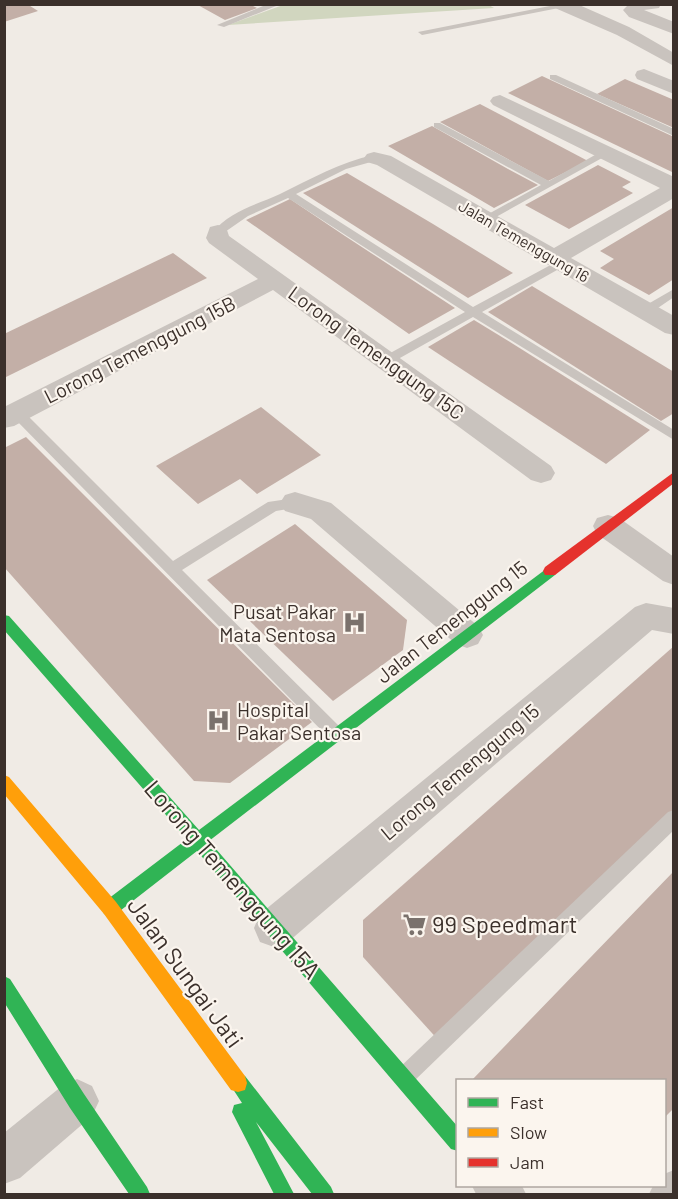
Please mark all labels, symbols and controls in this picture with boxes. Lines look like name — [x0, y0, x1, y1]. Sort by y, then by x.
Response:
street label: Jalan Temenggung 16 — [456, 195, 593, 286]
street label: Lorong Temenggung 15C — [284, 280, 469, 424]
street label: Lorong Temenggung 15B — [40, 290, 239, 408]
street label: Jalan Temenggung 15 — [371, 555, 532, 688]
place label: Pusat Pakar Mata Sentosa — [219, 599, 336, 646]
hospital icon: Pusat Pakar Mata Sentosa — [341, 610, 367, 636]
place label: Hospital Pakar Sentosa — [237, 697, 361, 744]
street label: Lorong Temenggung 15 — [375, 698, 543, 844]
hospital icon: Hospital Pakar Sentosa — [206, 708, 232, 734]
street label: Lorong Temenggung 15A — [139, 774, 327, 984]
street label: Jalan Sungai Jati — [122, 891, 250, 1053]
place label: 99 Speedmart — [432, 909, 578, 938]
supermarket icon: 99 Speedmart — [401, 912, 427, 938]
legend — [456, 1079, 666, 1187]
text: Fast — [510, 1091, 544, 1113]
text: Slow — [510, 1121, 547, 1143]
text: Jam — [510, 1151, 544, 1173]

